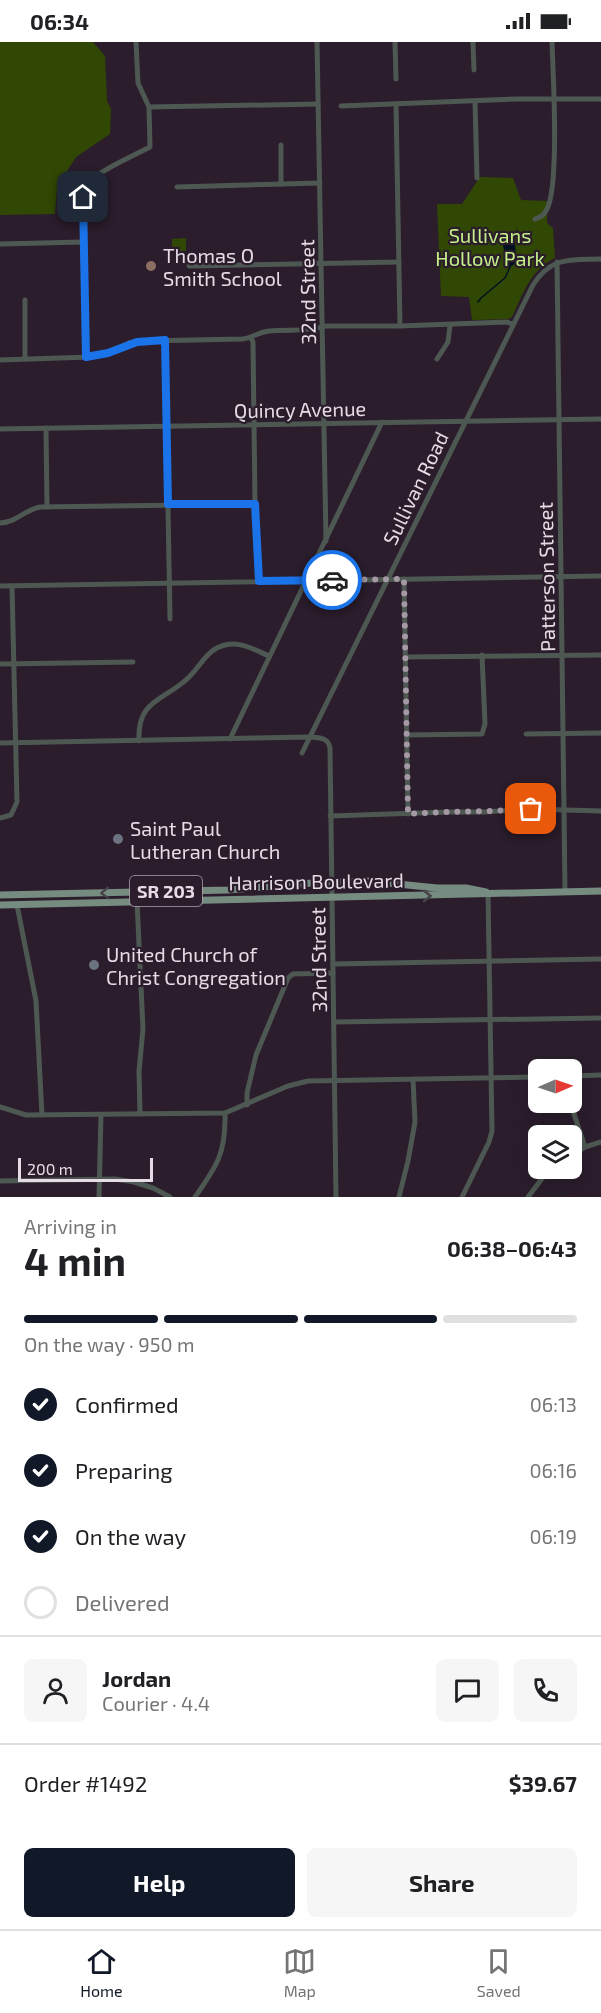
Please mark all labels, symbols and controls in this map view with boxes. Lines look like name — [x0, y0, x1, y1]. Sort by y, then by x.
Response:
text: 06:34 — [30, 8, 89, 34]
pin — [57, 171, 108, 222]
icon: home — [66, 180, 99, 213]
park label: Sullivans Hollow Park — [435, 223, 545, 270]
street label: 32nd Street — [294, 239, 320, 345]
place label: Thomas O Smith School — [163, 243, 282, 290]
marker: Thomas O Smith School — [144, 259, 158, 273]
street label: Quincy Avenue — [234, 396, 366, 422]
street label: Sullivan Road — [377, 427, 453, 549]
street label: Patterson Street — [533, 501, 559, 652]
courier — [302, 550, 362, 610]
icon: car — [316, 564, 349, 597]
pin — [505, 783, 556, 834]
icon: bag — [514, 792, 547, 825]
place label: Saint Paul Lutheran Church — [130, 816, 280, 863]
marker: Saint Paul Lutheran Church — [111, 832, 125, 846]
street label: Harrison Boulevard — [228, 867, 404, 895]
road number: SR 203 — [130, 876, 202, 906]
one-way arrow — [101, 887, 110, 899]
one-way arrow — [422, 890, 431, 902]
street label: 32nd Street — [305, 907, 331, 1013]
place label: United Church of Christ Congregation — [106, 942, 286, 989]
marker: United Church of Christ Congregation — [87, 958, 101, 972]
north arrow — [528, 1059, 582, 1113]
map controls — [528, 1059, 582, 1179]
button: layers — [528, 1125, 582, 1179]
scale bar — [18, 1155, 153, 1182]
text: 200 m — [27, 1159, 73, 1178]
text: Arriving in — [24, 1214, 117, 1238]
text: 06:38–06:43 — [447, 1235, 577, 1261]
text: 4 min — [24, 1237, 126, 1284]
text: On the way · 950 m — [24, 1332, 195, 1356]
icon: check — [24, 1388, 57, 1421]
text: Confirmed — [75, 1391, 179, 1417]
text: 06:13 — [530, 1392, 577, 1416]
icon: check — [24, 1454, 57, 1487]
text: Preparing — [75, 1457, 173, 1483]
text: 06:16 — [529, 1458, 577, 1482]
icon: check — [24, 1520, 57, 1553]
text: On the way — [75, 1523, 186, 1549]
text: 06:19 — [529, 1524, 577, 1548]
text: Delivered — [75, 1589, 170, 1615]
button: person — [24, 1659, 87, 1722]
button: chat — [436, 1659, 499, 1722]
button: phone — [514, 1659, 577, 1722]
text: Jordan — [102, 1665, 171, 1691]
text: Courier · 4.4 — [102, 1691, 210, 1715]
text: Order #1492 — [24, 1770, 147, 1796]
text: $39.67 — [509, 1770, 577, 1796]
button: Help — [24, 1848, 295, 1917]
button: Share — [307, 1848, 577, 1917]
tab: Home — [80, 1945, 123, 2000]
tab: Map — [283, 1945, 316, 2000]
tab: Saved — [477, 1945, 521, 2000]

